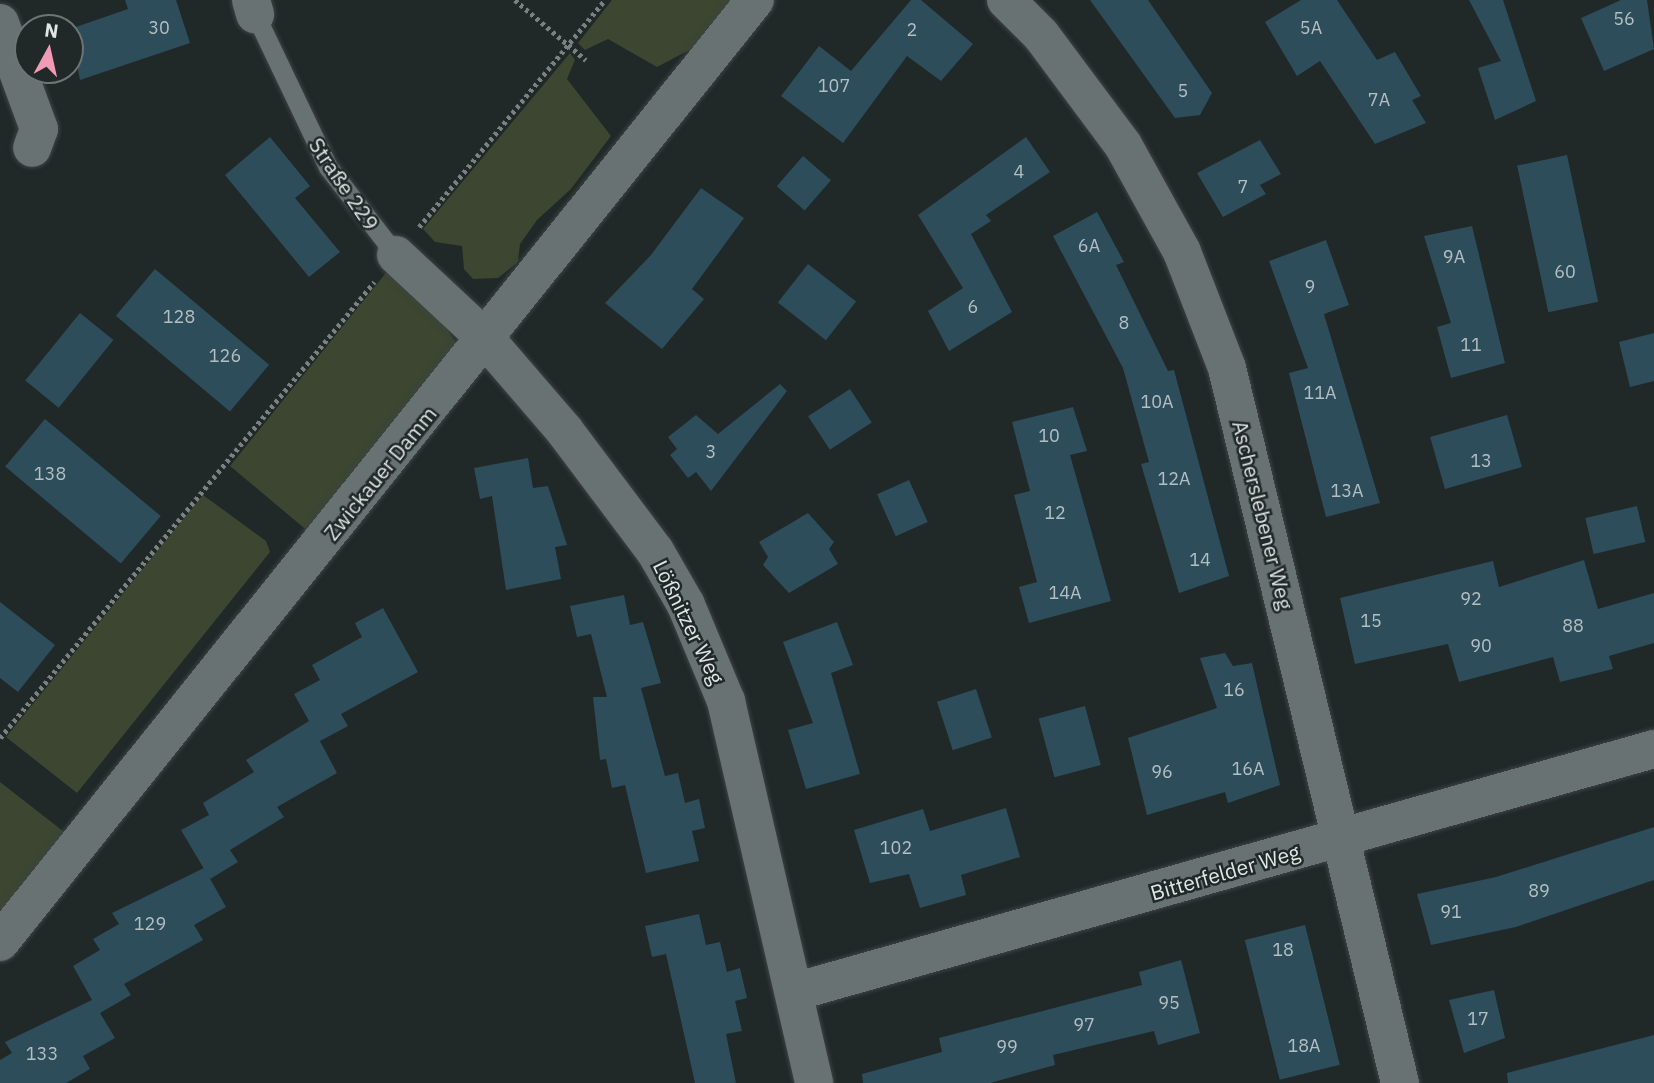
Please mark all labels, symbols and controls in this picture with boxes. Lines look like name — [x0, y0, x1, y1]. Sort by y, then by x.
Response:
house number: 56 — [1613, 8, 1635, 30]
north arrow — [14, 14, 84, 84]
text: N — [43, 17, 60, 43]
house number: 30 — [148, 17, 170, 39]
house number: 5A — [1300, 17, 1322, 39]
house number: 2 — [907, 19, 917, 41]
house number: 107 — [818, 75, 850, 97]
house number: 5 — [1178, 80, 1188, 102]
house number: 7A — [1368, 89, 1390, 111]
street label: Straße 229 — [304, 133, 384, 235]
house number: 4 — [1014, 161, 1024, 183]
house number: 7 — [1238, 176, 1248, 198]
house number: 6A — [1078, 235, 1100, 257]
house number: 9A — [1443, 246, 1465, 268]
house number: 60 — [1554, 261, 1576, 283]
house number: 9 — [1305, 276, 1315, 298]
house number: 6 — [968, 296, 978, 318]
house number: 128 — [163, 306, 195, 328]
house number: 8 — [1119, 312, 1129, 334]
house number: 11 — [1460, 334, 1482, 356]
house number: 126 — [209, 345, 241, 367]
house number: 11A — [1303, 382, 1337, 404]
house number: 10A — [1140, 391, 1174, 413]
street label: Zwickauer Damm — [318, 401, 442, 545]
street label: Ascherslebener Weg — [1227, 418, 1299, 612]
house number: 10 — [1038, 425, 1060, 447]
house number: 3 — [706, 441, 716, 463]
house number: 13 — [1470, 450, 1492, 472]
house number: 138 — [34, 463, 66, 485]
house number: 12A — [1157, 468, 1191, 490]
house number: 13A — [1330, 480, 1364, 502]
house number: 12 — [1044, 502, 1066, 524]
house number: 14 — [1189, 549, 1211, 571]
street label: Lößnitzer Weg — [648, 556, 730, 688]
house number: 14A — [1048, 582, 1082, 604]
house number: 92 — [1460, 588, 1482, 610]
house number: 15 — [1360, 610, 1382, 632]
house number: 88 — [1562, 615, 1584, 637]
house number: 90 — [1470, 635, 1492, 657]
house number: 16 — [1223, 679, 1245, 701]
house number: 16A — [1231, 758, 1265, 780]
house number: 96 — [1151, 761, 1173, 783]
house number: 102 — [880, 837, 912, 859]
street label: Bitterfelder Weg — [1147, 839, 1303, 905]
house number: 89 — [1528, 880, 1550, 902]
house number: 91 — [1440, 901, 1462, 923]
house number: 129 — [134, 913, 166, 935]
house number: 18 — [1272, 939, 1294, 961]
house number: 95 — [1158, 992, 1180, 1014]
house number: 17 — [1467, 1008, 1489, 1030]
house number: 97 — [1073, 1014, 1095, 1036]
house number: 18A — [1287, 1035, 1321, 1057]
house number: 99 — [996, 1036, 1018, 1058]
house number: 133 — [26, 1043, 58, 1065]

